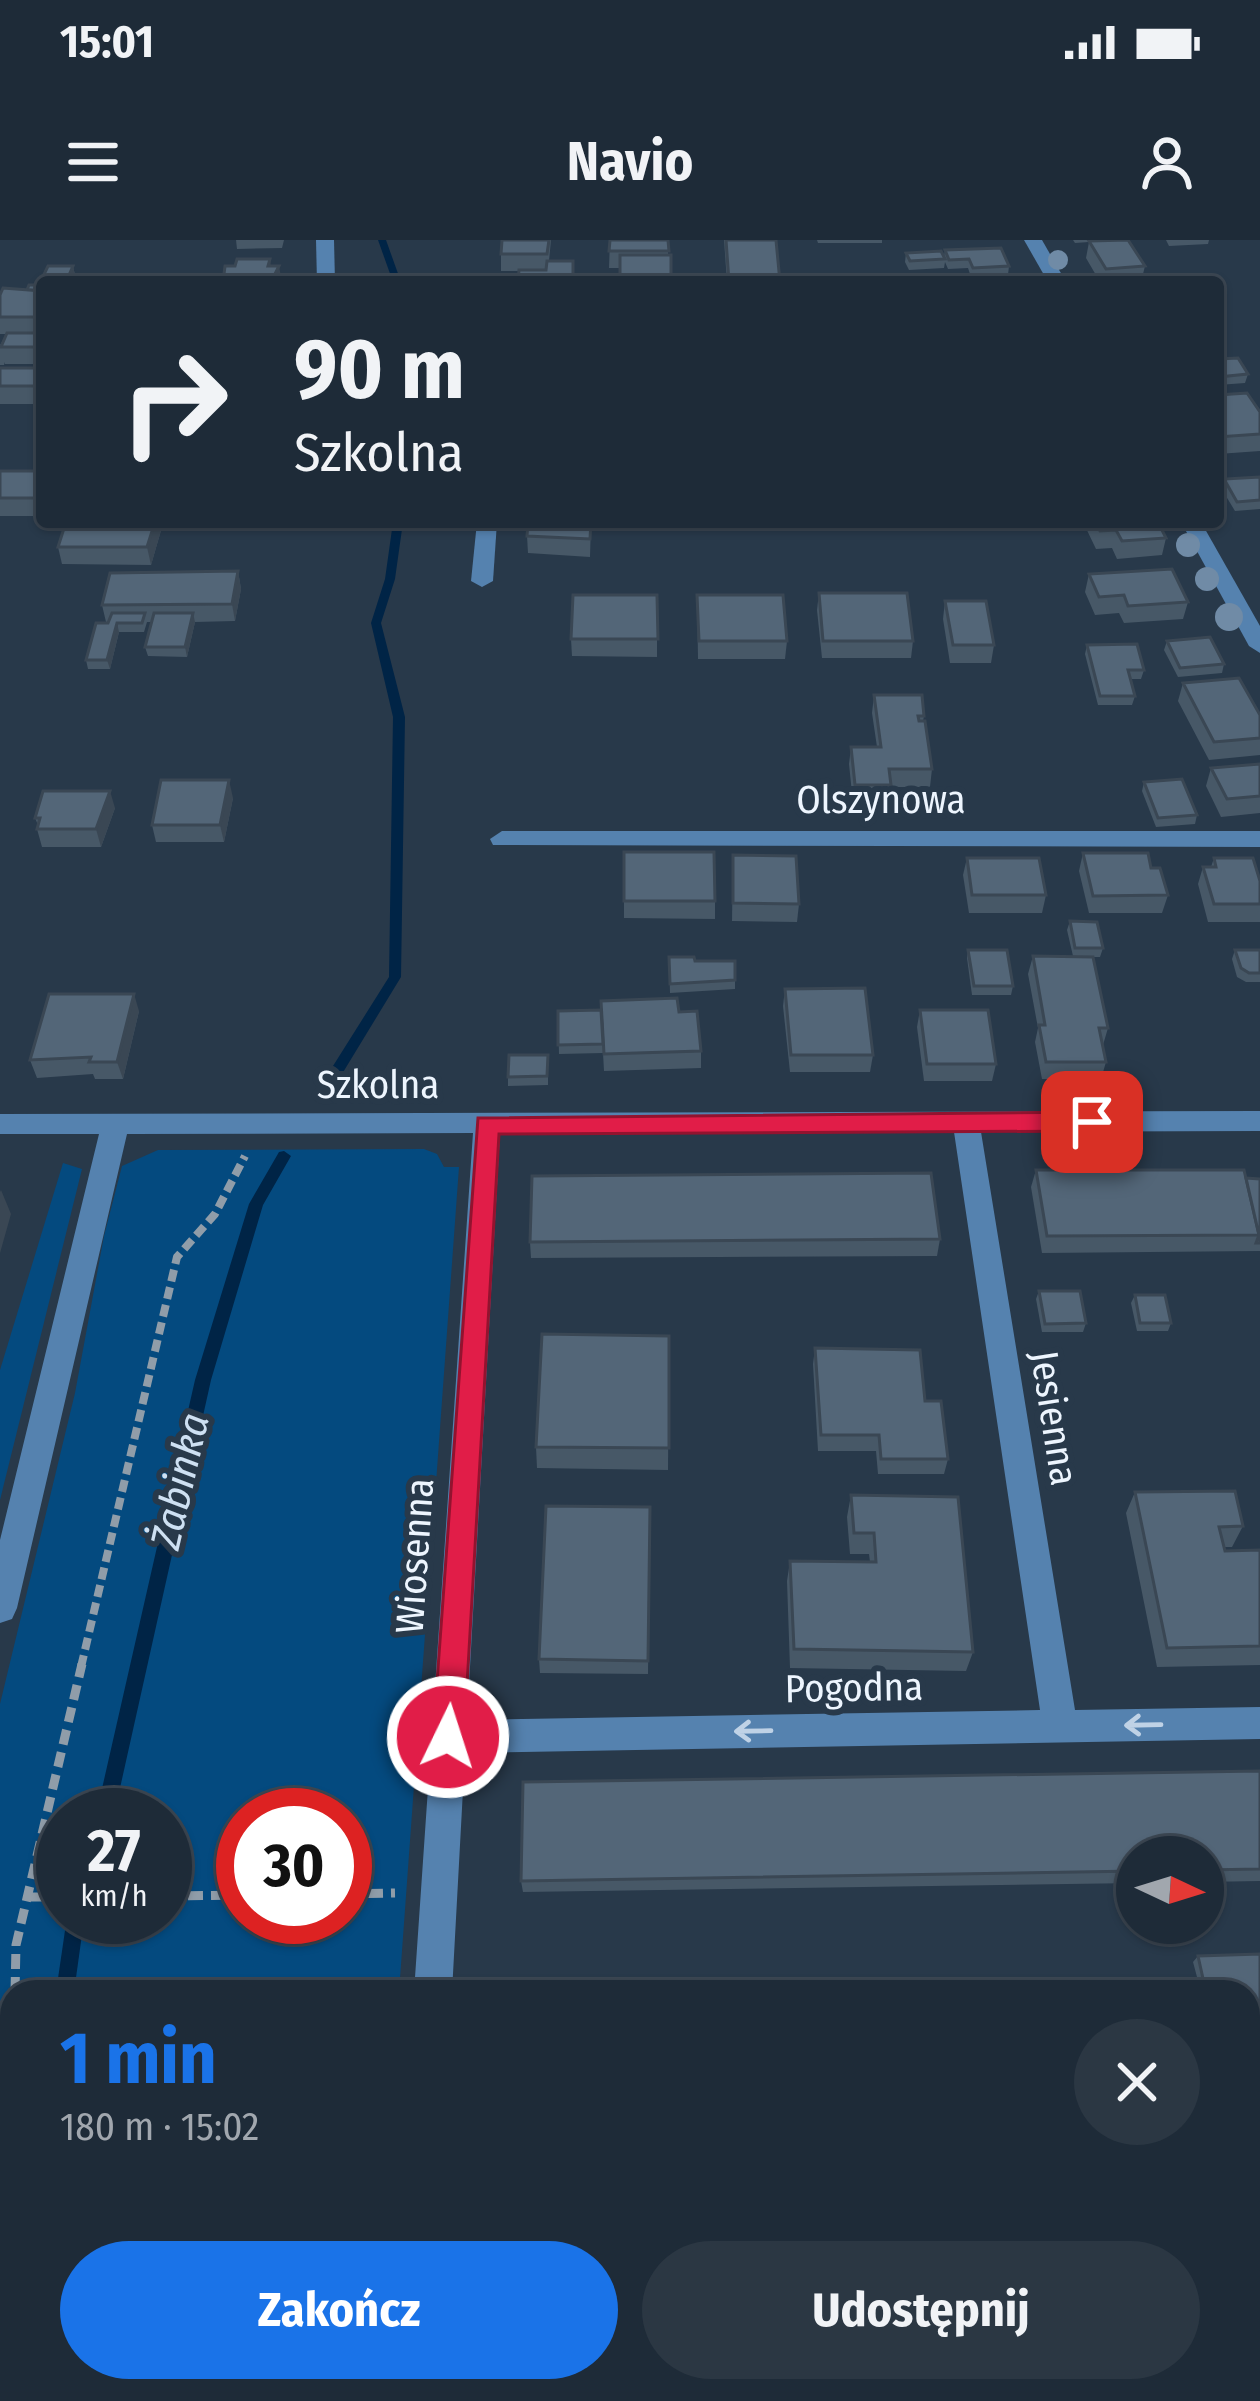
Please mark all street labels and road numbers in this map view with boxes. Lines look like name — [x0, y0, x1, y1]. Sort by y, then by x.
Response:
street label: Olszynowa — [796, 777, 966, 823]
street label: Szkolna — [317, 1062, 439, 1108]
street label: Jesienna — [1021, 1347, 1087, 1489]
street label: Wiosenna — [387, 1477, 443, 1635]
street label: Pogodna — [784, 1664, 924, 1712]

